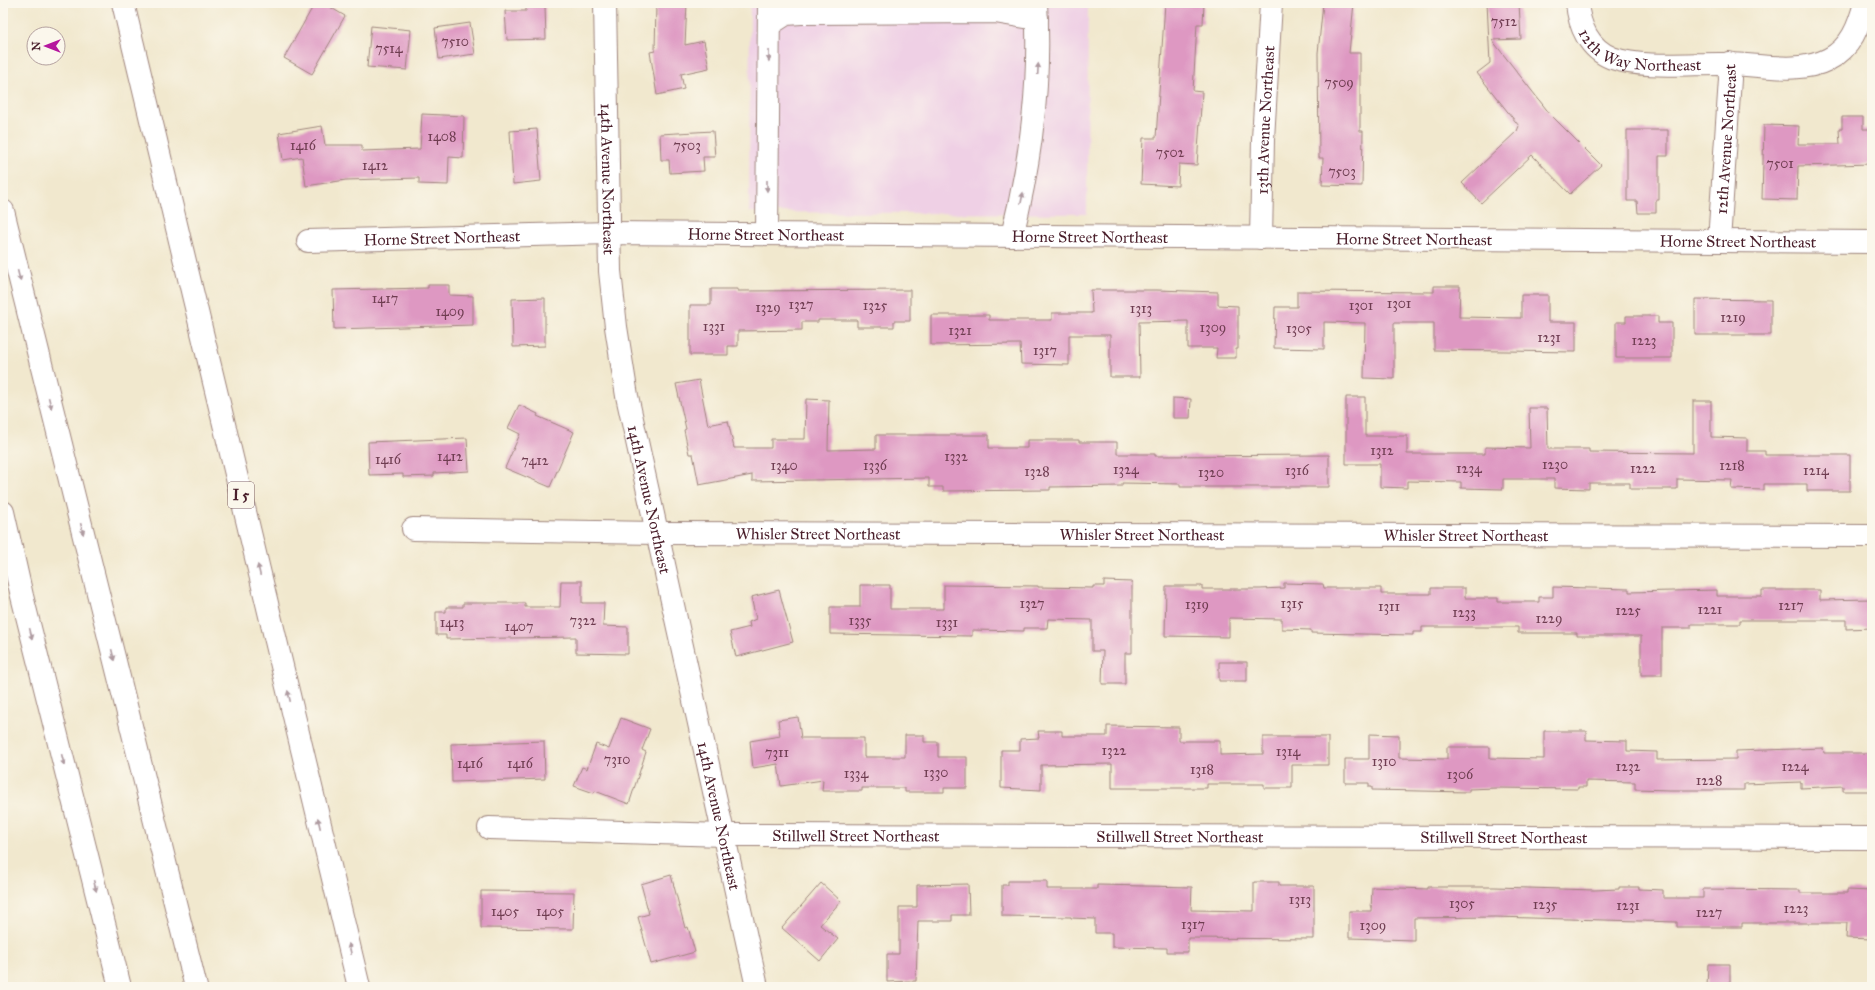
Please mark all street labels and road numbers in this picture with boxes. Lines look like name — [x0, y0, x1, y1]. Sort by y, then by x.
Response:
street label: 12th Way Northeast — [1575, 25, 1702, 74]
street label: 13th Avenue Northeast — [1252, 45, 1278, 195]
street label: 12th Avenue Northeast — [1711, 63, 1740, 215]
street label: 14th Avenue Northeast — [597, 103, 619, 255]
street label: Horne Street Northeast — [687, 224, 845, 244]
street label: Horne Street Northeast — [363, 226, 521, 249]
street label: Horne Street Northeast — [1011, 226, 1169, 246]
street label: Horne Street Northeast — [1335, 229, 1493, 249]
street label: Horne Street Northeast — [1659, 231, 1817, 251]
street label: 14th Avenue Northeast — [624, 423, 675, 576]
road number: I 5 — [228, 482, 254, 508]
street label: Whisler Street Northeast — [735, 524, 901, 543]
street label: Whisler Street Northeast — [1059, 524, 1225, 544]
street label: Whisler Street Northeast — [1383, 525, 1549, 545]
street label: 14th Avenue Northeast — [694, 740, 745, 892]
street label: Stillwell Street Northeast — [772, 826, 940, 845]
street label: Stillwell Street Northeast — [1096, 826, 1264, 846]
street label: Stillwell Street Northeast — [1420, 827, 1588, 847]

